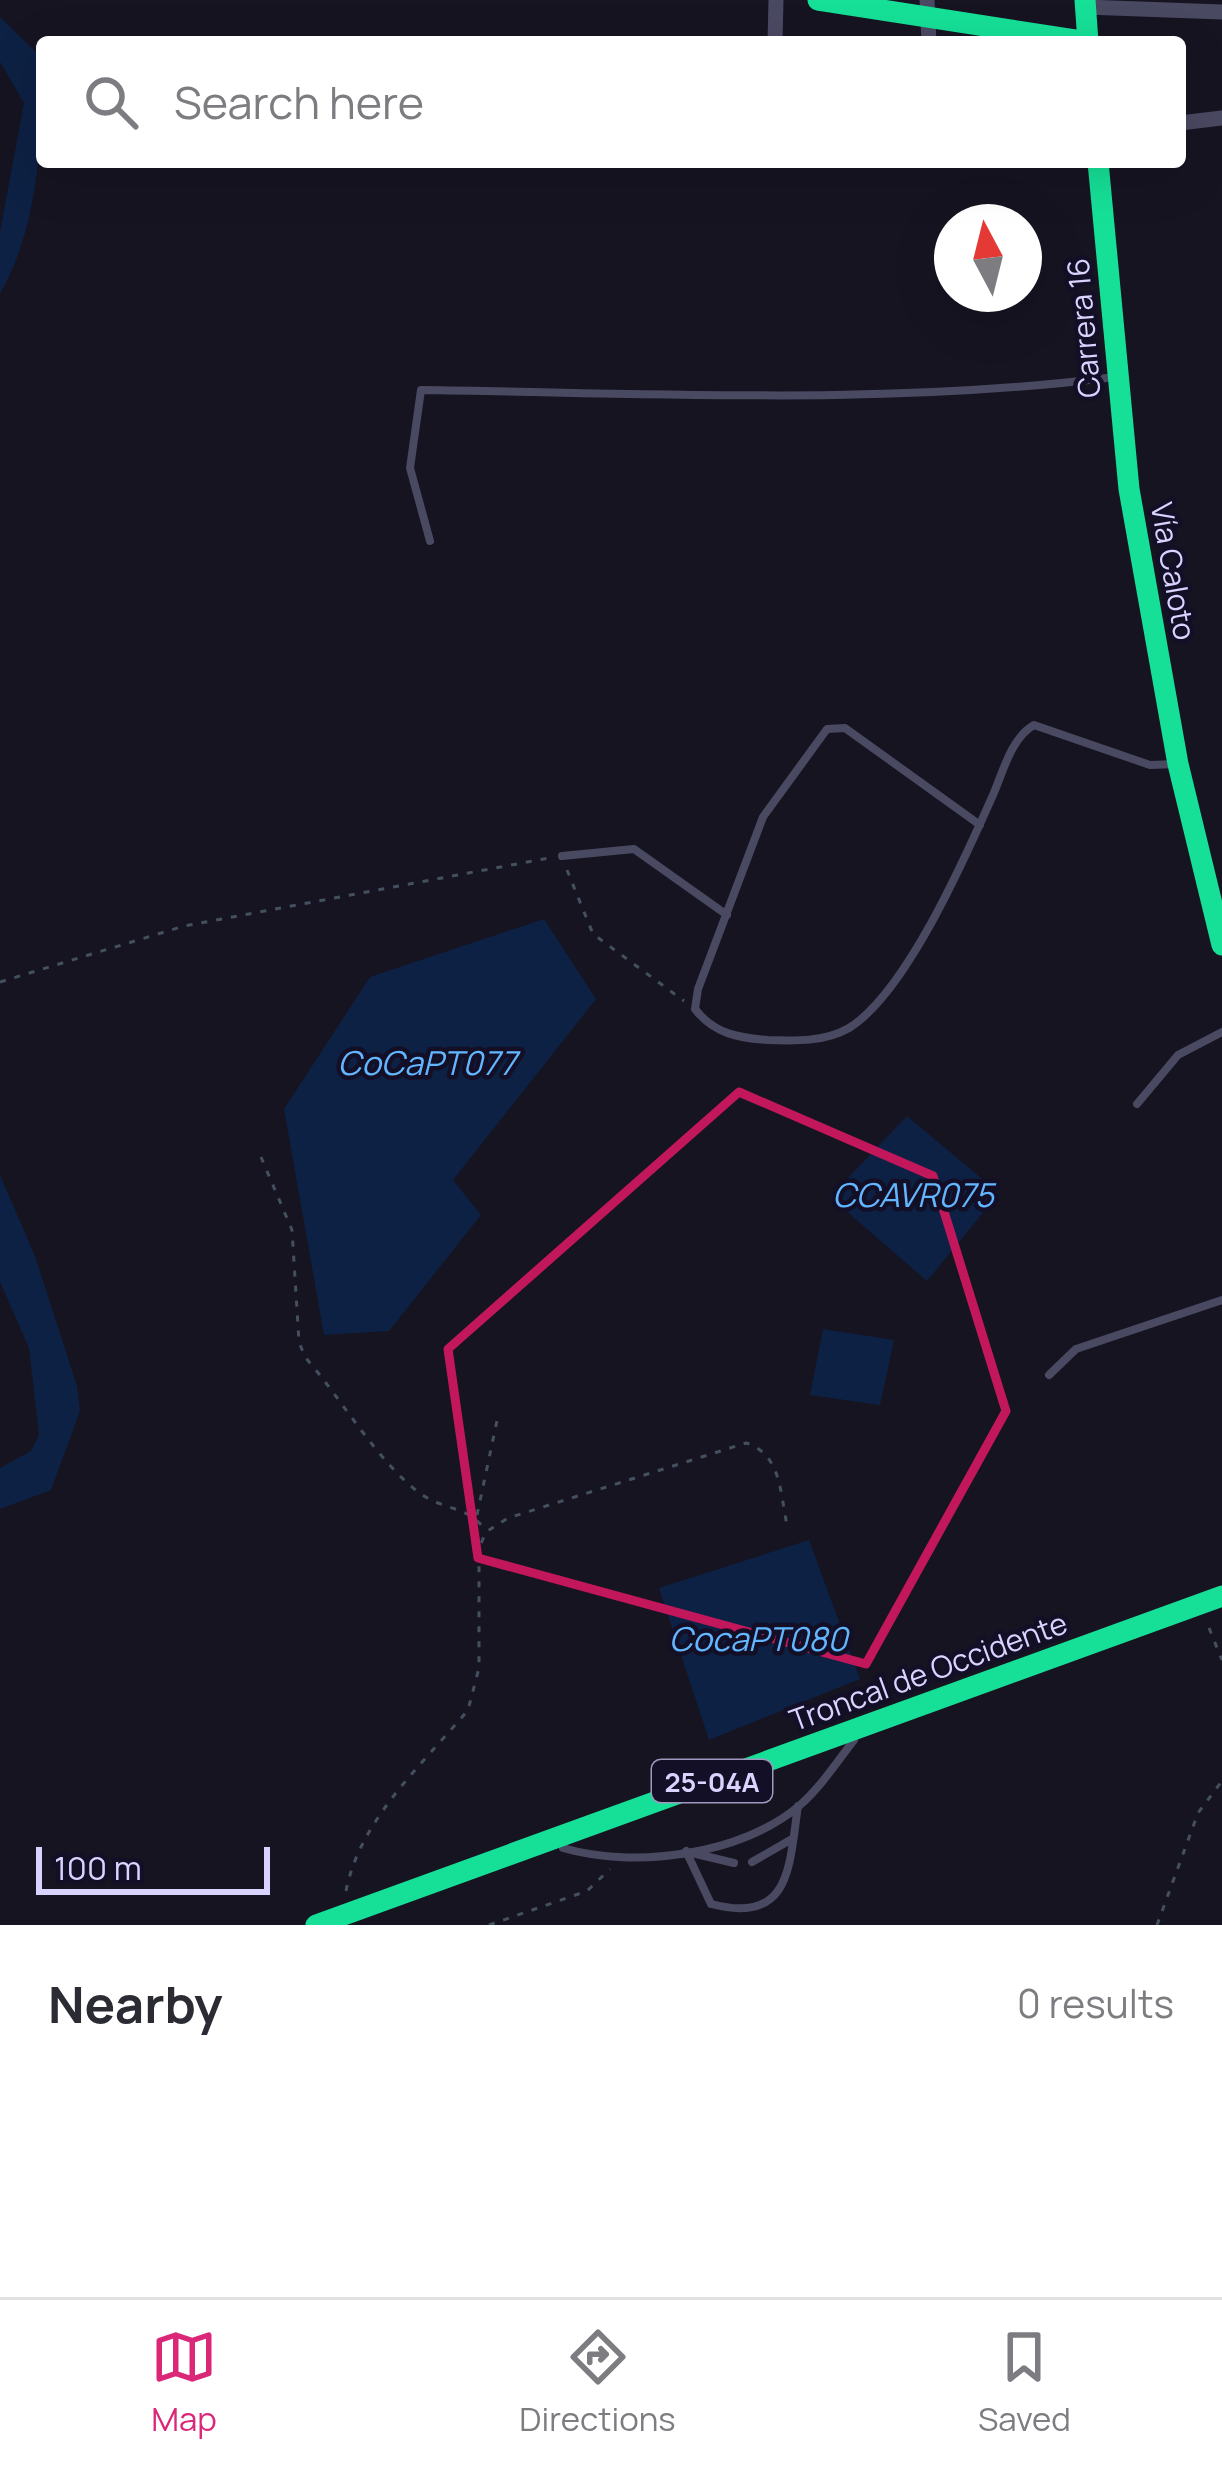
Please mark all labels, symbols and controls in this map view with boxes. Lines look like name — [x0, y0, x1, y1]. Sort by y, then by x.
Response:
search box — [36, 36, 1186, 168]
icon: search — [78, 69, 144, 135]
text: Search here — [174, 71, 424, 133]
north arrow — [934, 204, 1042, 312]
street label: Carrera 16 — [1056, 256, 1110, 400]
street label: Vía Caloto — [1142, 499, 1206, 643]
water label: CoCaPT077 — [338, 1040, 521, 1085]
water label: CCAVR075 — [832, 1172, 997, 1217]
street label: Troncal de Occidente — [784, 1602, 1072, 1740]
water label: CocaPT080 — [669, 1616, 850, 1661]
road number: 25-04A — [652, 1760, 772, 1802]
scale bar — [36, 1841, 270, 1894]
text: 100 m — [54, 1845, 142, 1890]
text: Nearby — [48, 1969, 223, 2038]
text: 0 results — [1017, 1976, 1174, 2030]
tab: Map — [151, 2324, 217, 2441]
tab: Directions — [519, 2324, 676, 2441]
tab: Saved — [978, 2324, 1071, 2441]

